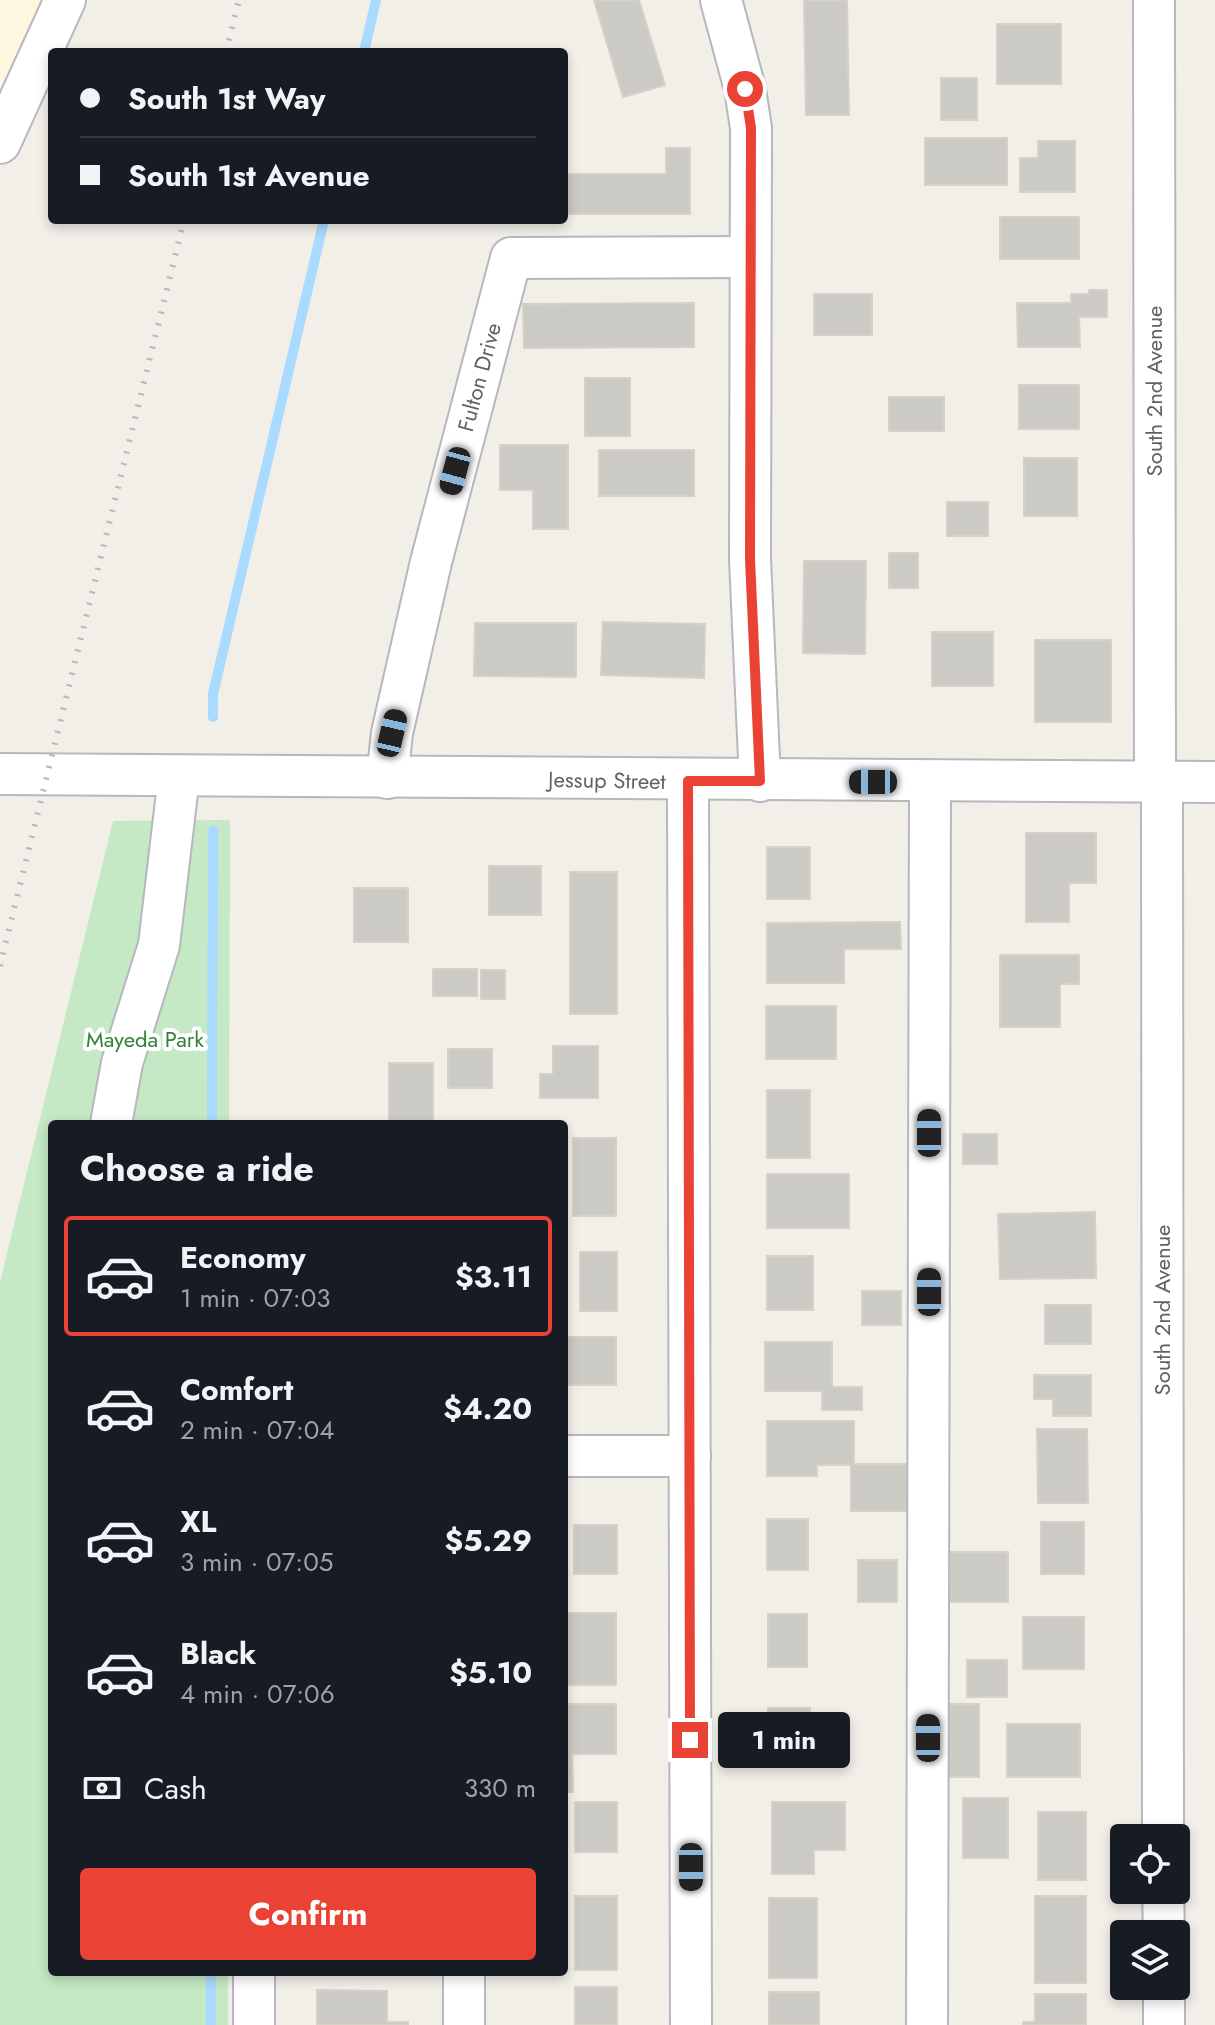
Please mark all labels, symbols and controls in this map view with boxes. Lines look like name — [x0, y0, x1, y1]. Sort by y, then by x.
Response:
route start — [727, 71, 763, 107]
text: South 1st Way — [128, 77, 325, 120]
text: South 1st Avenue — [128, 154, 370, 197]
street label: South 2nd Avenue — [1138, 306, 1170, 476]
street label: Fulton Drive — [449, 319, 509, 435]
car — [437, 445, 473, 497]
car — [375, 707, 409, 759]
street label: Jessup Street — [545, 763, 667, 797]
car — [849, 770, 897, 794]
park label: Mayeda Park — [86, 1023, 204, 1055]
car — [917, 1109, 941, 1157]
text: Choose a ride — [80, 1142, 314, 1194]
street label: South 2nd Avenue — [1146, 1225, 1178, 1395]
text: Economy — [180, 1236, 306, 1279]
icon: car — [84, 1240, 156, 1312]
text: $3.11 — [455, 1255, 532, 1298]
car — [917, 1268, 941, 1316]
text: 1 min · 07:03 — [180, 1279, 330, 1317]
text: Comfort — [180, 1368, 293, 1411]
icon: car — [84, 1372, 156, 1444]
text: $4.20 — [443, 1387, 532, 1430]
text: 2 min · 07:04 — [180, 1411, 335, 1449]
text: XL — [180, 1500, 216, 1543]
icon: car — [84, 1504, 156, 1576]
text: $5.29 — [445, 1519, 532, 1562]
text: 3 min · 07:05 — [180, 1543, 333, 1581]
text: Black — [180, 1632, 256, 1675]
icon: car — [84, 1636, 156, 1708]
text: $5.10 — [449, 1651, 532, 1694]
text: 4 min · 07:06 — [180, 1675, 335, 1713]
callout: 1 min — [718, 1712, 850, 1768]
car — [916, 1714, 940, 1762]
text: 1 min — [752, 1721, 816, 1759]
route end — [672, 1722, 708, 1758]
icon: cash — [80, 1766, 124, 1810]
text: Cash — [144, 1767, 207, 1810]
text: 330 m — [464, 1769, 536, 1807]
map controls — [1110, 1824, 1190, 2000]
button: locate — [1110, 1824, 1190, 1904]
car — [679, 1843, 703, 1891]
button: Confirm — [80, 1868, 536, 1960]
button: layers — [1110, 1920, 1190, 2000]

